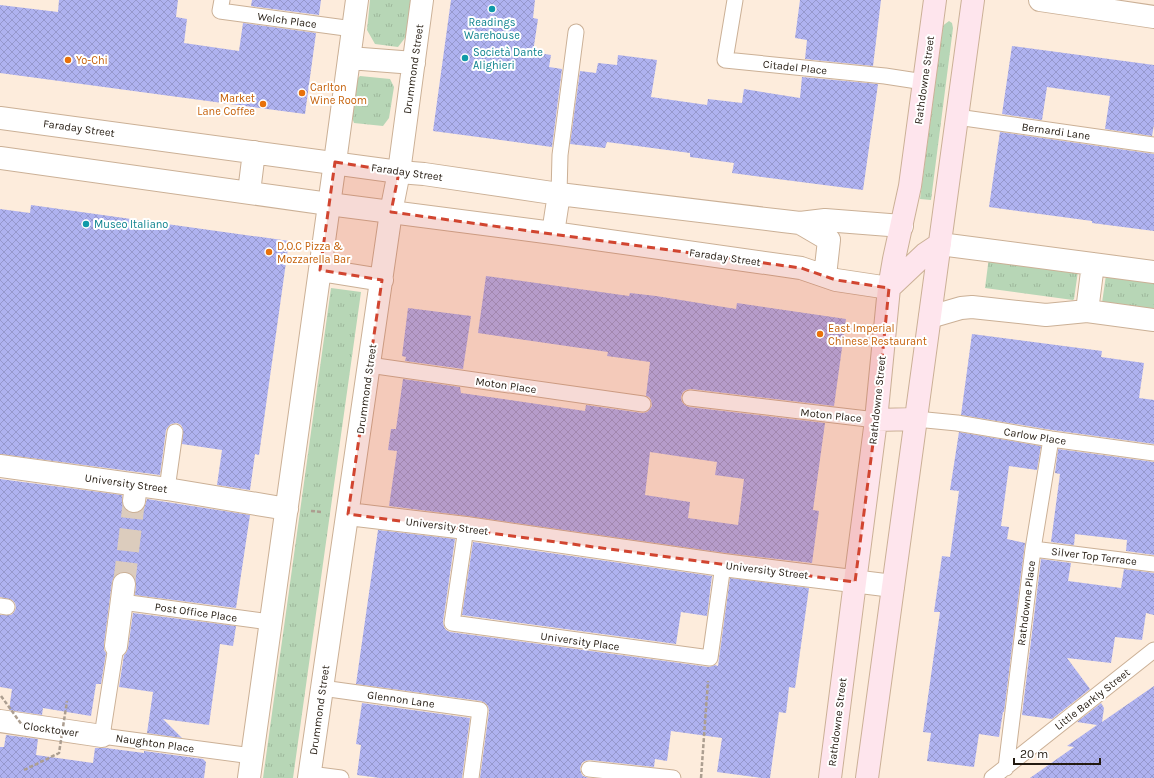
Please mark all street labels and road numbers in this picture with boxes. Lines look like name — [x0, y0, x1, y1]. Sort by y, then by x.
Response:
street label: Welch Place — [256, 10, 318, 31]
street label: Drummond Street — [401, 23, 426, 115]
street label: Rathdowne Street — [912, 35, 937, 125]
street label: Citadel Place — [762, 58, 828, 77]
street label: Faraday Street — [42, 117, 116, 140]
street label: Bernardi Lane — [1021, 120, 1091, 143]
street label: Faraday Street — [370, 161, 444, 184]
street label: Faraday Street — [688, 246, 762, 269]
street label: Drummond Street — [354, 343, 379, 435]
street label: Rathdowne Street — [866, 355, 889, 445]
street label: Moton Place — [475, 375, 538, 396]
street label: Moton Place — [800, 406, 862, 425]
street label: Carlow Place — [1003, 425, 1067, 448]
street label: University Street — [84, 471, 168, 496]
street label: University Street — [405, 515, 489, 538]
street label: Silver Top Terrace — [1050, 545, 1138, 568]
street label: University Street — [725, 559, 809, 582]
street label: Rathdowne Place — [1015, 559, 1038, 646]
street label: Post Office Place — [154, 600, 238, 625]
street label: University Place — [540, 630, 621, 654]
street label: Drummond Street — [307, 664, 332, 756]
street label: Little Barkly Street — [1052, 666, 1133, 733]
street label: Rathdowne Street — [826, 677, 849, 767]
street label: Glennon Lane — [366, 688, 436, 711]
street label: Clocktower — [23, 719, 79, 740]
street label: Naughton Place — [115, 732, 195, 755]

